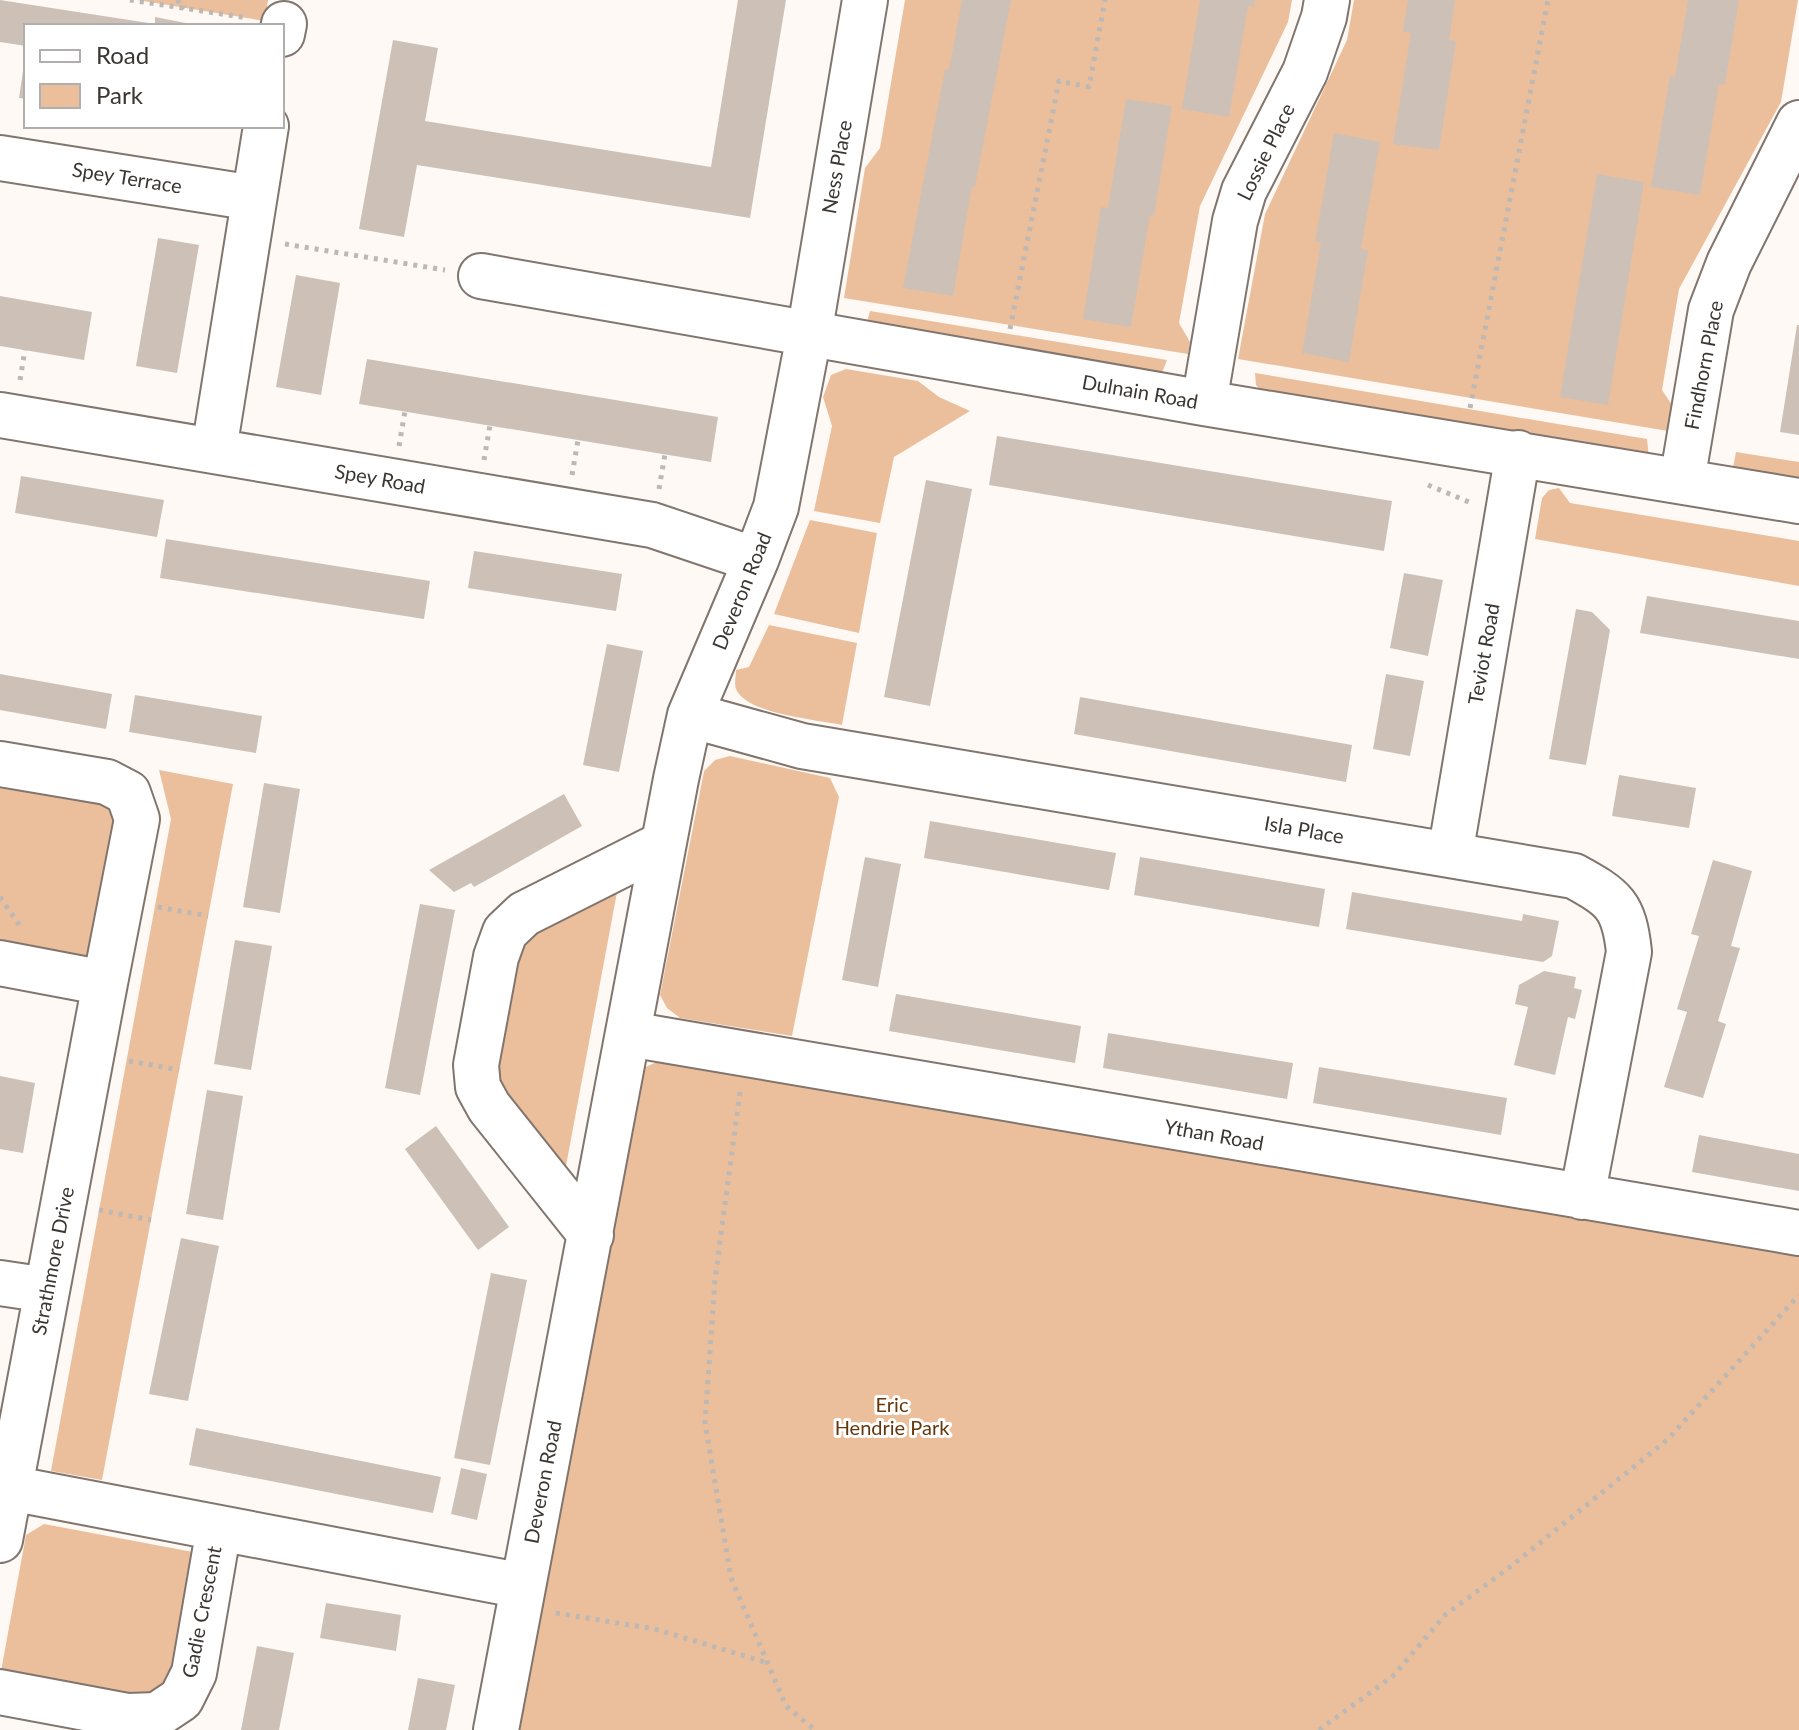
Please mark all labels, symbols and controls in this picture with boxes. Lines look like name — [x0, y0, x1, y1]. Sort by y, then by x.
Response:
legend — [24, 24, 284, 128]
text: Road — [96, 40, 149, 69]
text: Park — [96, 80, 144, 109]
street label: Lossie Place — [1231, 99, 1299, 204]
street label: Ness Place — [816, 118, 856, 215]
street label: Spey Terrace — [71, 157, 184, 198]
street label: Findhorn Place — [1679, 298, 1727, 431]
street label: Dulnain Road — [1080, 369, 1200, 413]
street label: Spey Road — [333, 458, 427, 498]
street label: Deveron Road — [707, 528, 776, 653]
street label: Teviot Road — [1462, 601, 1504, 706]
street label: Isla Place — [1263, 810, 1346, 848]
street label: Ythan Road — [1163, 1113, 1266, 1155]
street label: Strathmore Drive — [26, 1184, 78, 1337]
park label: Eric Hendrie Park — [835, 1392, 950, 1439]
street label: Deveron Road — [518, 1418, 566, 1545]
street label: Gadie Crescent — [176, 1544, 226, 1680]

